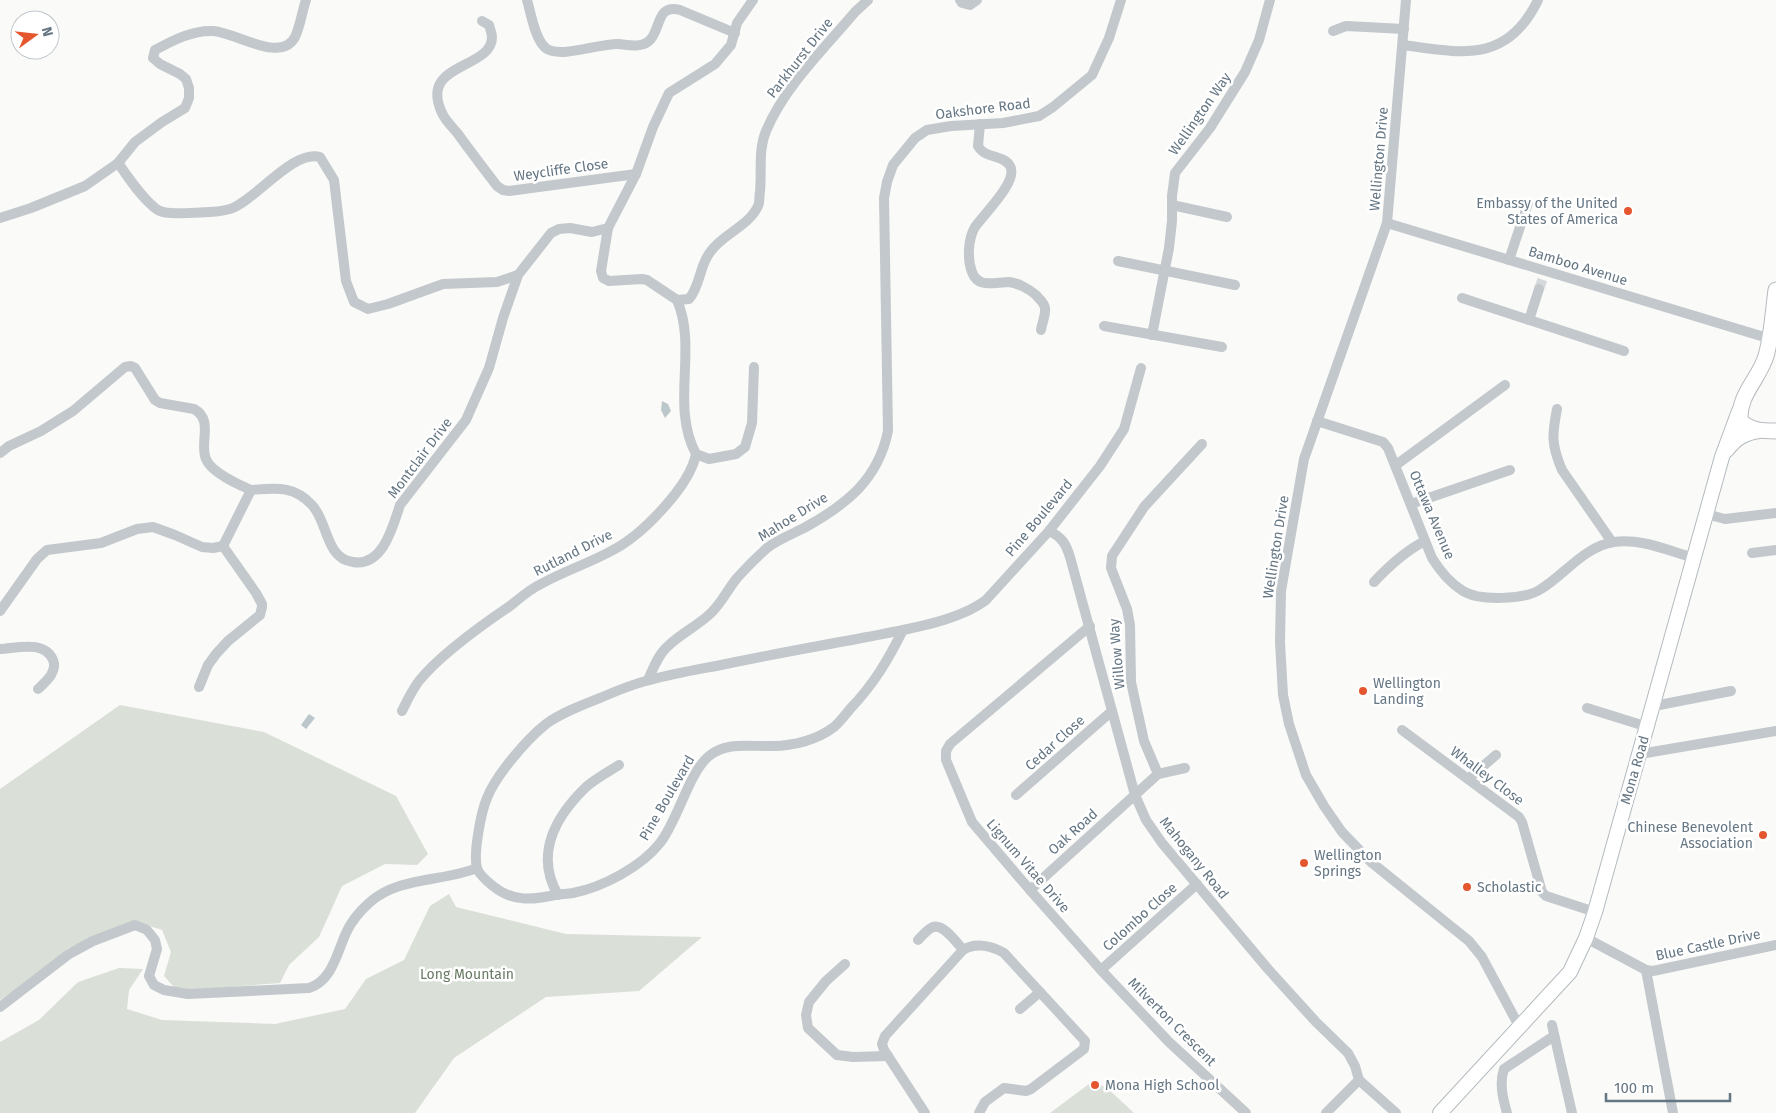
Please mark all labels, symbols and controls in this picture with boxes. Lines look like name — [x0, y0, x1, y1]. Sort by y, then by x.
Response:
north arrow — [10, 10, 60, 60]
street label: Parkhurst Drive — [763, 14, 837, 102]
text: N — [38, 25, 56, 38]
street label: Wellington Way — [1165, 69, 1235, 159]
street label: Oakshore Road — [934, 95, 1032, 123]
street label: Wellington Drive — [1366, 106, 1392, 212]
street label: Weycliffe Close — [513, 155, 609, 185]
place label: Embassy of the United States of America — [1476, 195, 1618, 228]
marker: Embassy of the United States of America — [1622, 205, 1634, 217]
street label: Bamboo Avenue — [1526, 243, 1630, 289]
street label: Montclair Drive — [384, 414, 456, 502]
street label: Ottawa Avenue — [1406, 468, 1458, 562]
street label: Pine Boulevard — [1002, 476, 1076, 560]
street label: Mahoe Drive — [755, 489, 831, 545]
street label: Wellington Drive — [1259, 494, 1293, 600]
street label: Rutland Drive — [531, 526, 615, 580]
street label: Willow Way — [1105, 618, 1129, 690]
place label: Wellington Landing — [1373, 675, 1441, 708]
marker: Wellington Landing — [1357, 685, 1369, 697]
street label: Cedar Close — [1022, 712, 1088, 774]
street label: Mona Road — [1617, 734, 1653, 806]
street label: Whalley Close — [1447, 743, 1527, 809]
street label: Pine Boulevard — [636, 752, 698, 844]
street label: Oak Road — [1045, 805, 1101, 859]
street label: Mahogany Road — [1156, 814, 1232, 902]
street label: Lignum Vitae Drive — [983, 816, 1073, 916]
place label: Chinese Benevolent Association — [1628, 819, 1754, 852]
marker: Chinese Benevolent Association — [1757, 829, 1769, 841]
place label: Wellington Springs — [1314, 847, 1382, 880]
marker: Wellington Springs — [1298, 857, 1310, 869]
street label: Colombo Close — [1099, 879, 1181, 955]
place label: Scholastic — [1477, 879, 1542, 896]
marker: Scholastic — [1461, 881, 1473, 893]
street label: Blue Castle Drive — [1654, 926, 1762, 964]
park label: Long Mountain — [420, 966, 514, 983]
street label: Milverton Crescent — [1124, 974, 1220, 1070]
scale bar — [1606, 1070, 1730, 1102]
place label: Mona High School — [1105, 1077, 1219, 1094]
marker: Mona High School — [1089, 1079, 1101, 1091]
text: 100 m — [1614, 1079, 1654, 1097]

